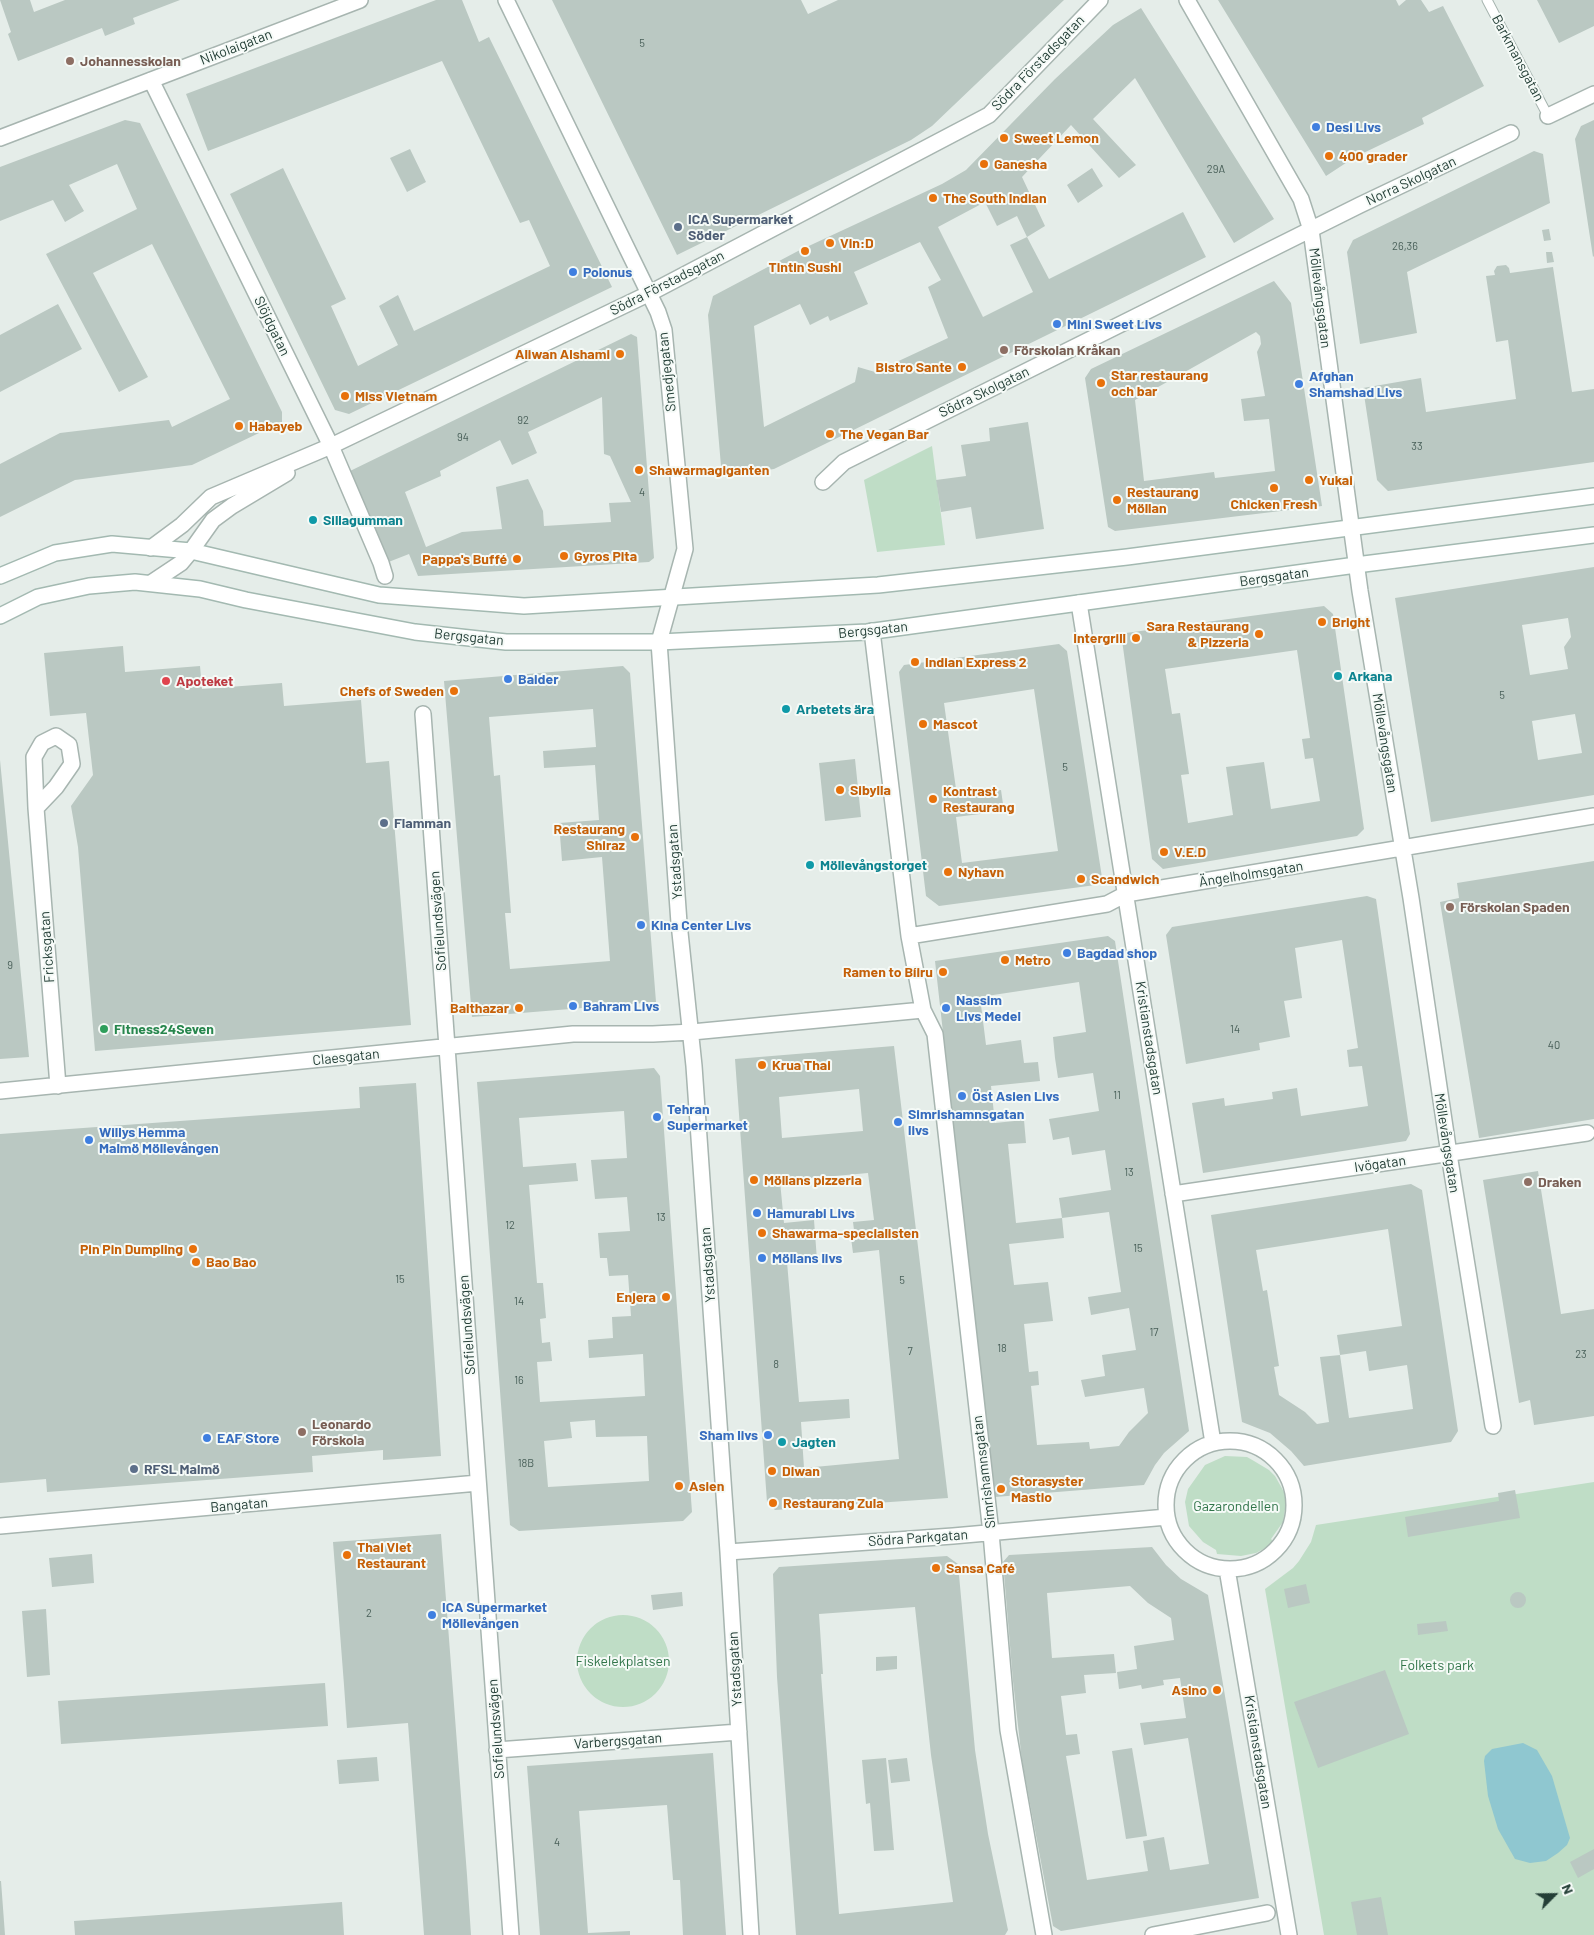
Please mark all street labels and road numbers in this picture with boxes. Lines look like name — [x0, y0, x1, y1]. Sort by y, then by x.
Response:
street label: Södra Förstadsgatan — [988, 12, 1088, 114]
street label: Barkmansgatan — [1488, 12, 1548, 104]
street label: Nikolaigatan — [198, 26, 274, 68]
street label: Norra Skolgatan — [1363, 153, 1459, 209]
street label: Södra Förstadsgatan — [607, 247, 727, 319]
street label: Möllevångsgatan — [1306, 247, 1334, 349]
street label: Slöjdgatan — [250, 293, 294, 359]
street label: Smedjegatan — [654, 331, 680, 413]
street label: Södra Skolgatan — [936, 363, 1032, 421]
street label: Bergsgatan — [1238, 564, 1310, 590]
street label: Bergsgatan — [837, 618, 909, 642]
street label: Bergsgatan — [433, 625, 505, 649]
street label: Möllevångsgatan — [1369, 692, 1401, 794]
street label: Ystadsgatan — [664, 824, 686, 900]
street label: Ängelholmsgatan — [1198, 857, 1304, 891]
street label: Sofielundsvägen — [426, 870, 450, 972]
street label: Fricksgatan — [36, 911, 58, 983]
street label: Kristianstadsgatan — [1132, 980, 1166, 1096]
street label: Claesgatan — [312, 1045, 380, 1069]
street label: Möllevångsgatan — [1431, 1092, 1463, 1194]
street label: Ivögatan — [1353, 1152, 1407, 1176]
street label: Ystadsgatan — [697, 1227, 719, 1303]
street label: Sofielundsvägen — [455, 1274, 479, 1376]
street label: Simrishamnsgatan — [969, 1415, 999, 1529]
street label: Bangatan — [209, 1494, 269, 1516]
street label: Södra Parkgatan — [868, 1526, 968, 1550]
street label: Ystadsgatan — [725, 1631, 745, 1707]
street label: Sofielundsvägen — [484, 1678, 508, 1780]
street label: Kristianstadsgatan — [1241, 1694, 1275, 1810]
street label: Varbergsgatan — [573, 1730, 663, 1752]

